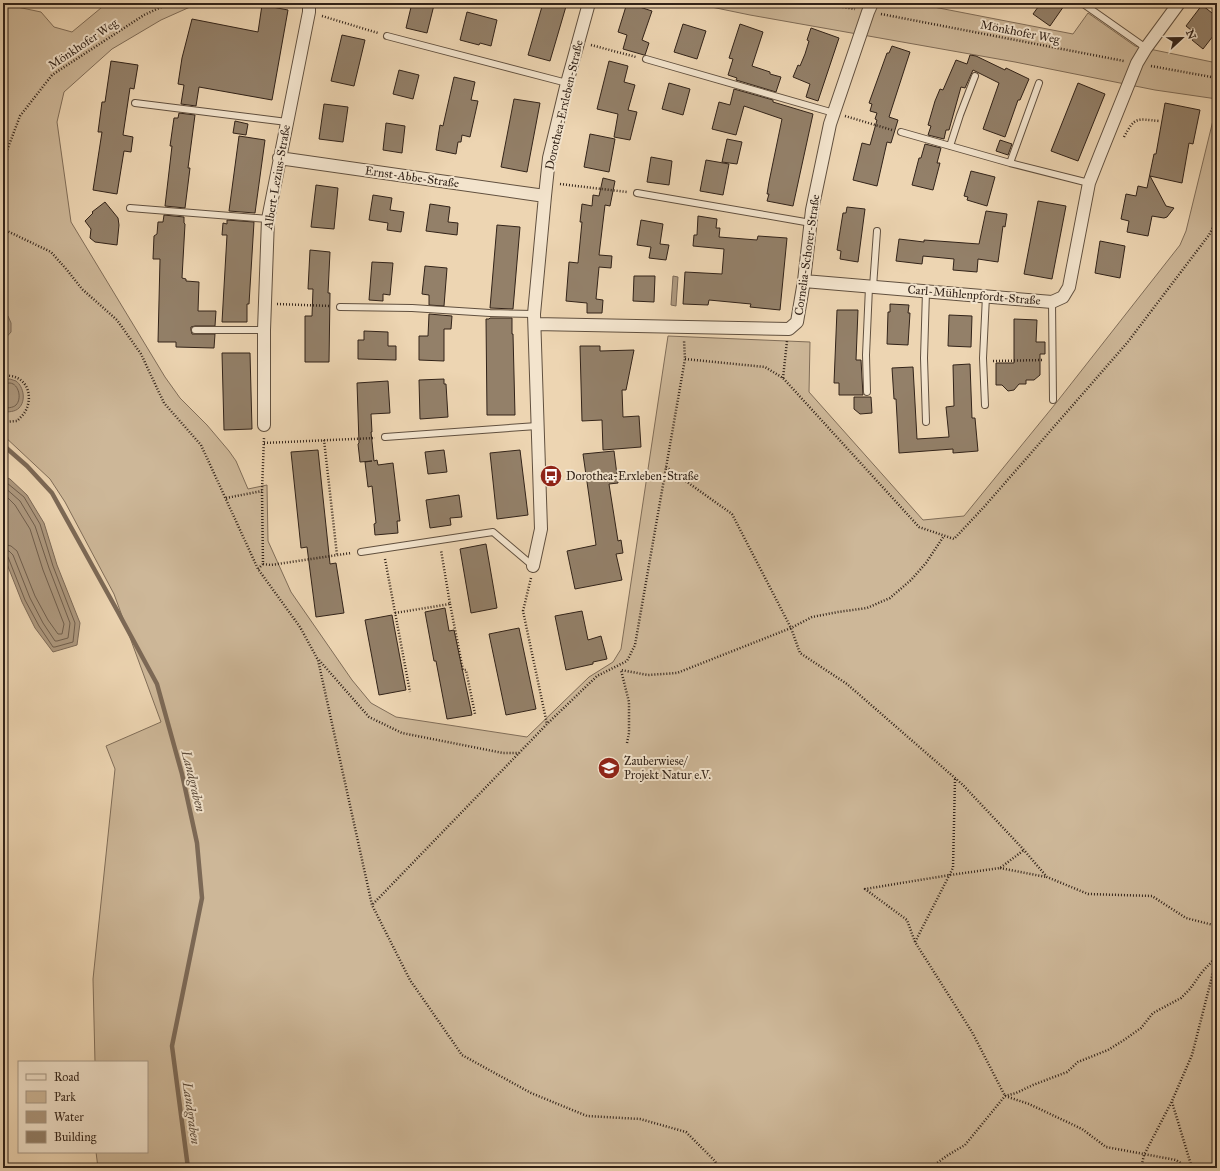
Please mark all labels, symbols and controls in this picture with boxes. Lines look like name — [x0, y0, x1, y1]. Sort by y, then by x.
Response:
street label: Mönkhofer Weg — [46, 15, 121, 73]
street label: Mönkhofer Weg — [979, 17, 1061, 48]
north arrow — [1162, 18, 1202, 58]
text: N — [1183, 28, 1199, 42]
street label: Dorothea-Erxleben-Straße — [542, 39, 586, 171]
street label: Albert-Lezius-Straße — [261, 124, 293, 231]
street label: Ernst-Abbe-Straße — [364, 163, 460, 191]
street label: Cornelia-Schorer-Straße — [792, 193, 822, 317]
street label: Carl-Mühlenpfordt-Straße — [907, 282, 1041, 308]
bus stop icon: Dorothea-Erxleben-Straße — [538, 463, 564, 489]
place label: Dorothea-Erxleben-Straße — [566, 469, 699, 483]
water label: Landgraben — [177, 748, 208, 814]
place label: Zauberwiese/ Projekt Natur e.V. — [624, 754, 711, 782]
school or university icon: Zauberwiese/ Projekt Natur e.V. — [596, 755, 622, 781]
legend — [18, 1061, 148, 1153]
text: Road — [54, 1070, 80, 1084]
water label: Landgraben — [179, 1080, 203, 1146]
text: Park — [54, 1090, 76, 1104]
text: Water — [54, 1110, 84, 1124]
text: Building — [54, 1130, 97, 1145]

